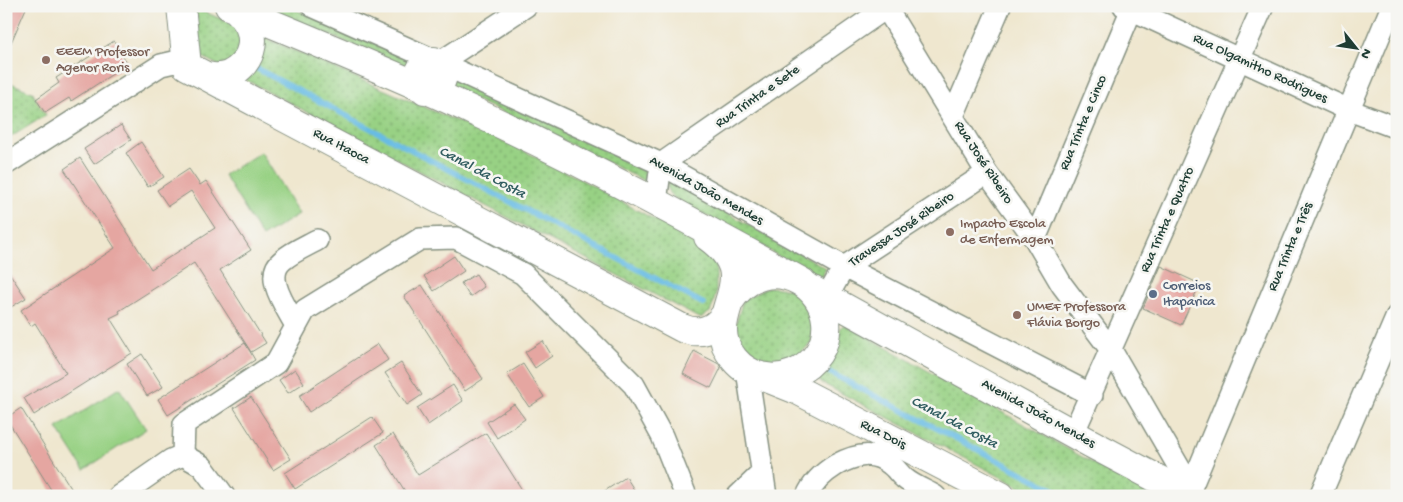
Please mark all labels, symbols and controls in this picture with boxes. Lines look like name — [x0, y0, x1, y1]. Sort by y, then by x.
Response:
north arrow — [1330, 22, 1380, 72]
street label: Rua Olgamitho Rodrigues — [1190, 30, 1331, 108]
place label: EEEM Professor Agenor Roris — [56, 44, 150, 77]
text: N — [1355, 45, 1375, 61]
marker: EEEM Professor Agenor Roris — [40, 54, 52, 66]
street label: Rua Trinta e Sete — [713, 61, 804, 132]
street label: Rua Trinta e Cinco — [1056, 73, 1112, 173]
street label: Rua José Ribeiro — [950, 118, 1016, 208]
street label: Rua Itaoca — [310, 125, 373, 170]
water label: Canal da Costa — [436, 143, 530, 204]
street label: Avenida João Mendes — [646, 153, 767, 230]
street label: Rua Trinta e Quatro — [1137, 164, 1199, 276]
street label: Travessa José Ribeiro — [845, 188, 958, 272]
street label: Rua Trinta e Três — [1265, 199, 1318, 294]
place label: Impacto Escola de Enfermagem — [960, 216, 1053, 249]
marker: Impacto Escola de Enfermagem — [944, 226, 956, 238]
place label: Correios Itaparica — [1163, 278, 1216, 311]
marker: Correios Itaparica — [1147, 288, 1159, 300]
place label: UMEF Professora Flávia Borgo — [1026, 299, 1127, 332]
marker: UMEF Professora Flávia Borgo — [1011, 309, 1023, 321]
street label: Avenida João Mendes — [978, 376, 1099, 453]
water label: Canal da Costa — [908, 393, 1002, 454]
street label: Rua Dois — [857, 416, 910, 454]

